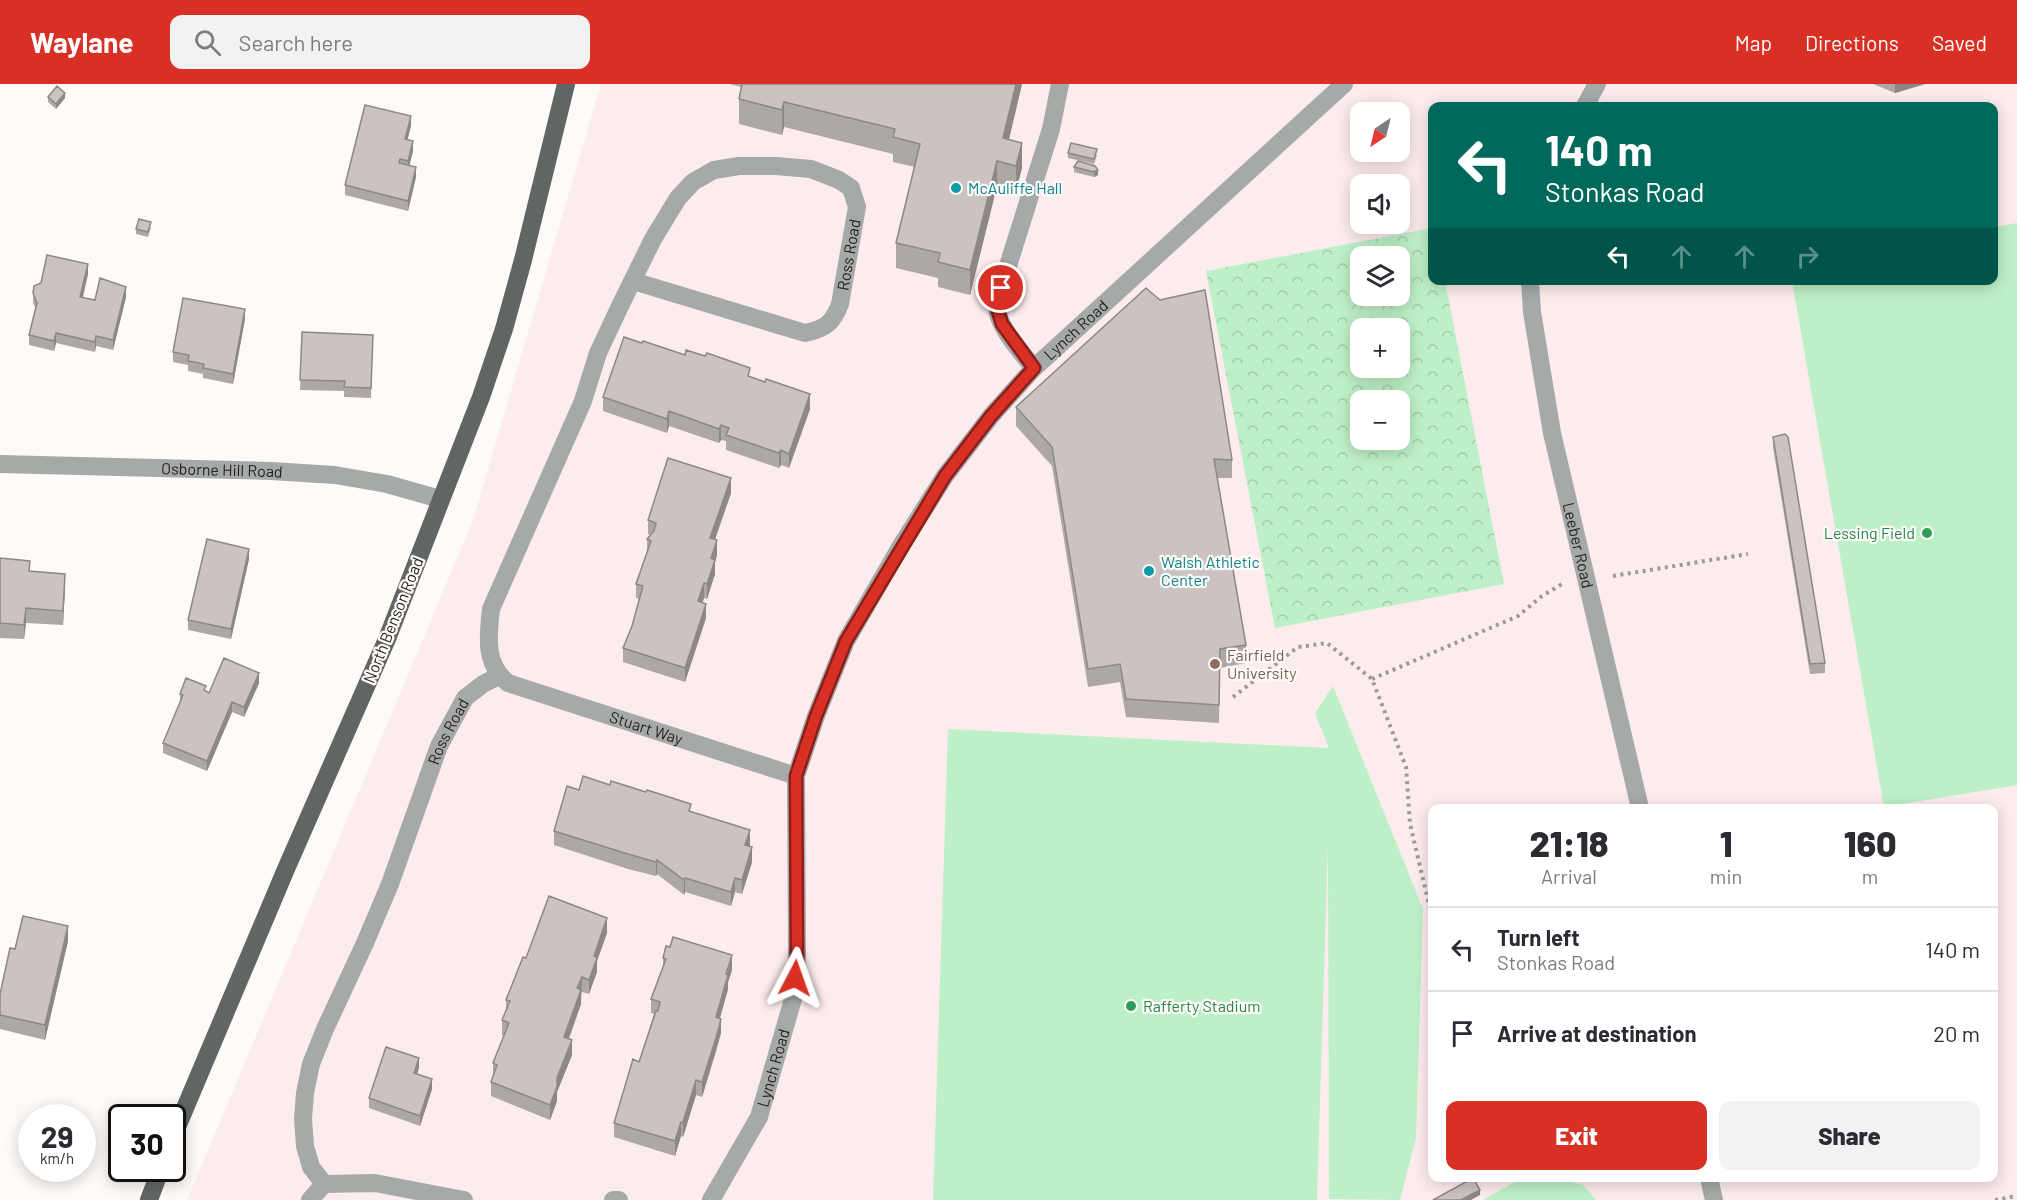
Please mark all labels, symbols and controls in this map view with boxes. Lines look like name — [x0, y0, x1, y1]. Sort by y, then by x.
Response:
search box — [170, 15, 590, 69]
text: Waylane — [30, 25, 134, 59]
icon: search — [191, 26, 224, 59]
text: Search here — [239, 29, 353, 55]
text: Map — [1735, 30, 1772, 55]
text: Directions — [1805, 30, 1899, 55]
text: Saved — [1932, 30, 1987, 55]
north arrow — [1350, 102, 1410, 162]
map controls — [1350, 102, 1410, 450]
text: 140 m — [1545, 124, 1653, 174]
icon: left — [1446, 126, 1524, 204]
button: sound — [1350, 174, 1410, 234]
text: Stonkas Road — [1545, 175, 1705, 207]
place label: McAuliffe Hall — [968, 178, 1062, 197]
marker: McAuliffe Hall — [949, 181, 963, 195]
street label: Ross Road — [833, 217, 864, 292]
icon: left — [1602, 240, 1635, 273]
icon: ahead — [1665, 240, 1698, 273]
icon: ahead — [1728, 240, 1761, 273]
icon: right — [1791, 240, 1824, 273]
button: layers — [1350, 246, 1410, 306]
pin — [975, 262, 1026, 313]
icon: arrive — [984, 271, 1017, 304]
street label: Lynch Road — [1039, 295, 1111, 364]
button: + — [1350, 318, 1410, 378]
button: − — [1350, 390, 1410, 450]
street label: Osborne Hill Road — [161, 458, 283, 481]
street label: Leeber Road — [1560, 500, 1598, 590]
place label: Lessing Field — [1824, 523, 1915, 542]
marker: Lessing Field — [1920, 526, 1934, 540]
place label: Walsh Athletic Center — [1161, 552, 1260, 589]
street label: North Benson Road — [359, 554, 426, 686]
marker: Walsh Athletic Center — [1142, 564, 1156, 578]
place label: Fairfield University — [1227, 645, 1297, 682]
marker: Fairfield University — [1208, 657, 1222, 671]
street label: Ross Road — [423, 695, 472, 767]
street label: Stuart Way — [607, 706, 686, 748]
text: 21:18 — [1529, 821, 1608, 864]
text: 1 — [1720, 821, 1732, 864]
text: 160 — [1844, 821, 1897, 864]
text: Arrival — [1541, 864, 1597, 888]
text: min — [1710, 864, 1742, 888]
text: m — [1862, 864, 1878, 888]
text: Turn left — [1497, 924, 1580, 950]
icon: left — [1446, 933, 1479, 966]
text: 140 m — [1925, 936, 1980, 962]
position arrow — [763, 946, 827, 1010]
text: Stonkas Road — [1497, 950, 1615, 974]
place label: Rafferty Stadium — [1143, 996, 1261, 1015]
marker: Rafferty Stadium — [1124, 999, 1138, 1013]
icon: arrive — [1446, 1017, 1479, 1050]
text: Arrive at destination — [1497, 1020, 1696, 1046]
text: 20 m — [1933, 1020, 1980, 1046]
street label: Lynch Road — [752, 1026, 793, 1109]
button: Exit — [1446, 1101, 1707, 1170]
button: Share — [1719, 1101, 1980, 1170]
speed limit sign: 30 — [108, 1104, 186, 1182]
text: 29 — [41, 1118, 73, 1154]
text: km/h — [40, 1149, 74, 1167]

